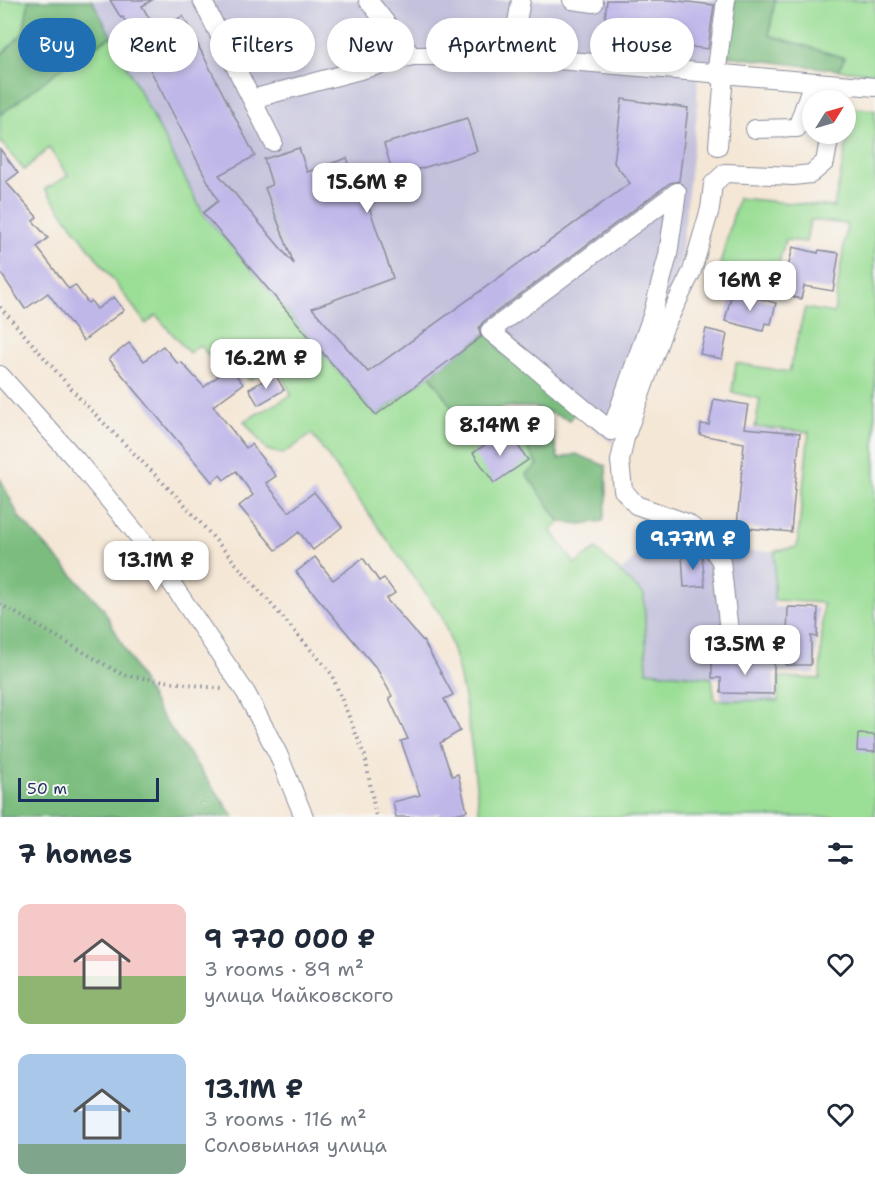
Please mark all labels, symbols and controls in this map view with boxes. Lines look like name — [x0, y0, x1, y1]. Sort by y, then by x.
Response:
chip: Buy — [18, 18, 96, 72]
chip: Rent — [108, 18, 198, 72]
chip: Filters — [210, 18, 315, 72]
chip: New — [327, 18, 414, 72]
chip: Apartment — [426, 18, 578, 72]
chip: House — [590, 18, 694, 72]
north arrow — [802, 90, 856, 144]
map controls — [802, 90, 856, 144]
pin: 15.6M ₽ — [312, 163, 422, 214]
text: 15.6M ₽ — [326, 169, 408, 195]
pin: 16M ₽ — [708, 261, 792, 312]
text: 16M ₽ — [718, 267, 782, 293]
pin: 16.2M ₽ — [211, 339, 321, 390]
text: 16.2M ₽ — [224, 345, 308, 371]
pin: 8.14M ₽ — [445, 406, 555, 457]
text: 8.14M ₽ — [459, 412, 541, 438]
pin: 9.77M ₽ — [638, 520, 748, 571]
text: 9.77M ₽ — [650, 526, 736, 552]
pin: 13.1M ₽ — [101, 541, 211, 592]
text: 13.1M ₽ — [118, 547, 194, 573]
pin: 13.5M ₽ — [690, 625, 800, 676]
text: 13.5M ₽ — [704, 631, 786, 657]
scale bar — [18, 775, 159, 802]
text: 50 m — [27, 778, 67, 799]
text: 7 homes — [18, 836, 132, 871]
icon: filters — [824, 837, 857, 870]
text: 9 770 000 ₽ — [204, 921, 375, 956]
icon: home — [66, 928, 138, 1000]
icon: heart — [824, 948, 857, 981]
text: 3 rooms · 89 m² — [204, 956, 364, 982]
text: улица Чайковского — [204, 982, 394, 1008]
text: 13.1M ₽ — [204, 1071, 303, 1106]
icon: home — [66, 1078, 138, 1150]
icon: heart — [824, 1098, 857, 1131]
text: 3 rooms · 116 m² — [204, 1106, 366, 1132]
text: Соловьиная улица — [204, 1132, 387, 1158]

